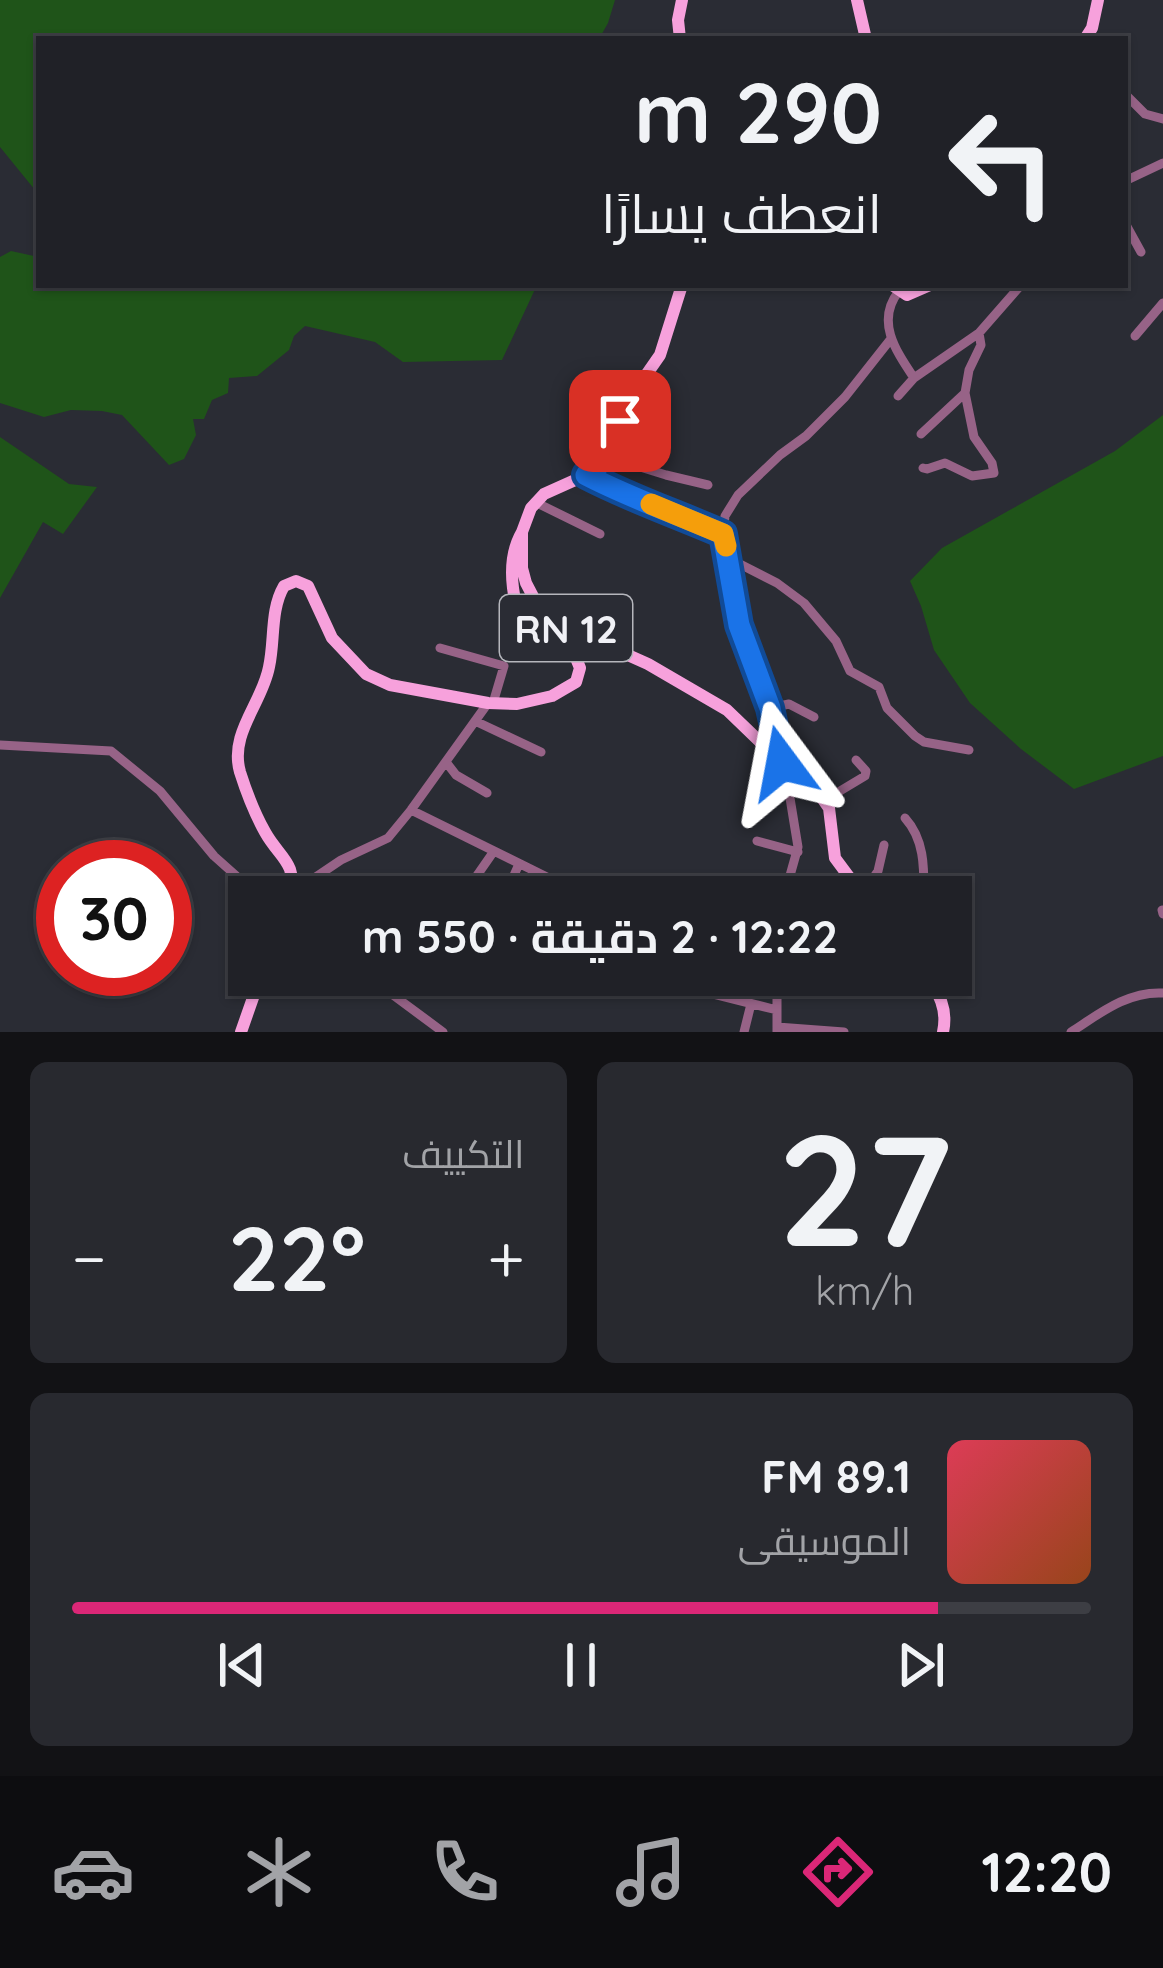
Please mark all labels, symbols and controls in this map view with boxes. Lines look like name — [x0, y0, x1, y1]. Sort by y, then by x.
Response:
text: 290 m — [634, 59, 882, 164]
icon: left — [924, 84, 1080, 240]
text: انعطف يسارًا — [601, 179, 882, 247]
pin — [569, 370, 671, 472]
icon: arrive — [587, 388, 653, 454]
road number: RN 12 — [500, 595, 632, 661]
position arrow — [719, 700, 845, 826]
speed limit sign: 30 — [36, 840, 192, 996]
text: 12:22 · 2 دقيقة · 550 m — [362, 908, 838, 964]
text: 27 — [778, 1090, 952, 1285]
text: التكييف — [402, 1129, 525, 1178]
text: 22° — [228, 1201, 366, 1314]
text: − — [72, 1216, 106, 1299]
text: + — [487, 1216, 525, 1299]
text: km/h — [815, 1266, 914, 1315]
text: 89.1 FM — [761, 1448, 911, 1504]
text: الموسيقى — [738, 1516, 911, 1565]
icon: previous — [209, 1632, 275, 1698]
icon: pause — [548, 1632, 614, 1698]
icon: next — [888, 1632, 954, 1698]
icon: car — [51, 1830, 135, 1914]
icon: climate — [237, 1830, 321, 1914]
icon: phone — [423, 1830, 507, 1914]
icon: music — [609, 1830, 693, 1914]
icon: directions — [796, 1830, 880, 1914]
text: 12:20 — [982, 1838, 1112, 1906]

